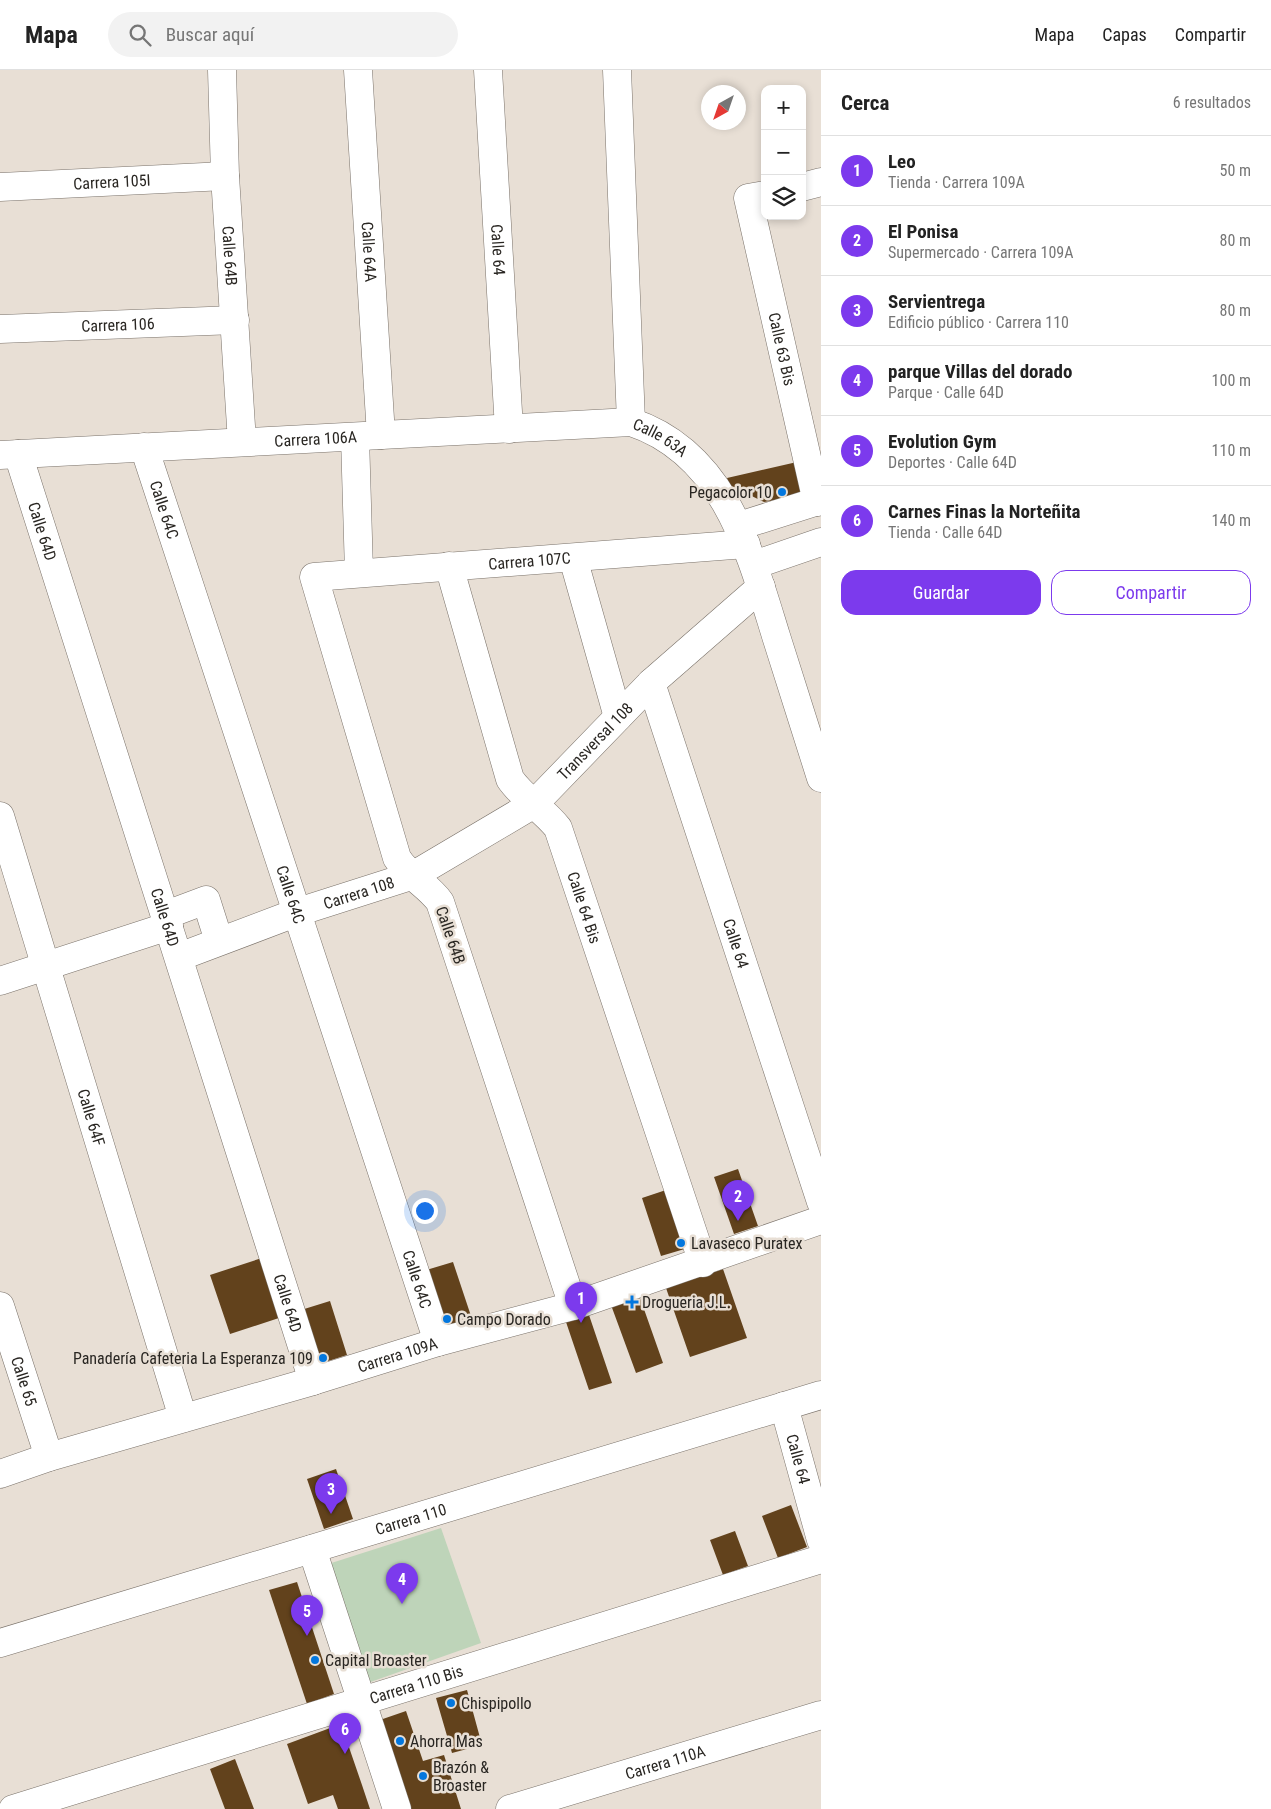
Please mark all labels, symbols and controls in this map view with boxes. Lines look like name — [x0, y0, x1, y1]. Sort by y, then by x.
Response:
search box — [108, 12, 458, 57]
text: Mapa — [25, 21, 78, 49]
icon: search — [126, 21, 154, 49]
text: Buscar aquí — [166, 23, 254, 46]
text: Mapa — [1035, 24, 1074, 45]
text: Capas — [1102, 24, 1147, 45]
text: Compartir — [1175, 24, 1246, 45]
north arrow — [701, 85, 746, 130]
map controls — [761, 85, 806, 220]
button: + — [761, 85, 806, 130]
text: Cerca — [841, 91, 889, 115]
text: 6 resultados — [1173, 93, 1251, 112]
button: − — [761, 130, 806, 175]
text: Leo — [888, 150, 916, 173]
text: 1 — [853, 161, 861, 180]
text: 50 m — [1219, 161, 1251, 180]
street label: Carrera 105I — [73, 171, 151, 193]
text: Tienda · Carrera 109A — [888, 173, 1025, 192]
button: layers — [761, 175, 806, 220]
text: El Ponisa — [888, 220, 958, 243]
street label: Calle 64A — [358, 221, 380, 282]
street label: Calle 64 — [487, 224, 509, 276]
street label: Calle 64B — [218, 225, 241, 286]
text: 2 — [853, 231, 861, 250]
text: 80 m — [1219, 231, 1251, 250]
text: Supermercado · Carrera 109A — [888, 243, 1074, 262]
text: Servientrega — [888, 290, 985, 313]
text: 3 — [853, 301, 861, 320]
text: 80 m — [1219, 301, 1251, 320]
street label: Calle 63 Bis — [764, 311, 799, 387]
text: Edificio público · Carrera 110 — [888, 313, 1069, 332]
street label: Carrera 106 — [81, 314, 155, 336]
text: parque Villas del dorado — [888, 360, 1072, 383]
text: 4 — [853, 371, 861, 390]
text: 100 m — [1212, 371, 1251, 390]
text: Parque · Calle 64D — [888, 383, 1004, 402]
street label: Calle 63A — [630, 415, 691, 461]
street label: Carrera 106A — [274, 427, 357, 451]
text: Evolution Gym — [888, 430, 997, 453]
text: 5 — [853, 441, 861, 460]
text: 110 m — [1212, 441, 1251, 460]
text: Deportes · Calle 64D — [888, 453, 1017, 472]
street label: Calle 64C — [146, 478, 183, 541]
place label: Pegacolor 10 — [689, 483, 772, 502]
marker: Pegacolor 10 — [776, 486, 788, 498]
street label: Calle 64D — [24, 500, 60, 563]
text: Carnes Finas la Norteñita — [888, 500, 1080, 523]
text: 6 — [853, 511, 861, 530]
text: 140 m — [1212, 511, 1251, 530]
text: Tienda · Calle 64D — [888, 523, 1002, 542]
street label: Carrera 107C — [487, 548, 571, 574]
button: Guardar — [841, 570, 1041, 615]
button: Compartir — [1051, 570, 1251, 615]
street label: Transversal 108 — [554, 699, 637, 784]
street label: Calle 64C — [272, 863, 309, 926]
street label: Calle 64 Bis — [563, 869, 605, 946]
street label: Carrera 108 — [321, 873, 397, 913]
street label: Calle 64D — [147, 886, 183, 949]
street label: Calle 64B — [432, 904, 469, 967]
street label: Calle 64 — [719, 916, 753, 971]
street label: Calle 64F — [74, 1087, 109, 1149]
pin: 2 — [722, 1180, 754, 1221]
your location — [412, 1198, 438, 1224]
place label: Lavaseco Puratex — [691, 1234, 803, 1253]
marker: Lavaseco Puratex — [675, 1237, 687, 1249]
street label: Calle 64C — [398, 1248, 435, 1311]
street label: Calle 64D — [270, 1272, 306, 1335]
pin: 1 — [565, 1282, 597, 1323]
place label: Drogueria J.L. — [642, 1293, 731, 1312]
marker: Drogueria J.L. — [626, 1296, 638, 1308]
place label: Campo Dorado — [457, 1310, 551, 1329]
marker: Campo Dorado — [441, 1313, 453, 1325]
street label: Carrera 109A — [355, 1334, 440, 1377]
place label: Panadería Cafeteria La Esperanza 109 — [73, 1349, 313, 1368]
marker: Panadería Cafeteria La Esperanza 109 — [317, 1352, 329, 1364]
street label: Calle 65 — [7, 1354, 41, 1409]
street label: Calle 64 — [782, 1432, 814, 1486]
pin: 3 — [315, 1473, 347, 1514]
street label: Carrera 110 — [373, 1500, 449, 1539]
pin: 4 — [386, 1563, 418, 1604]
pin: 5 — [291, 1595, 323, 1636]
place label: Capital Broaster — [325, 1651, 427, 1670]
marker: Capital Broaster — [309, 1654, 321, 1666]
street label: Carrera 110 Bis — [367, 1661, 465, 1708]
place label: Chispipollo — [461, 1694, 532, 1713]
marker: Chispipollo — [445, 1697, 457, 1709]
pin: 6 — [329, 1713, 361, 1754]
place label: Ahorra Mas — [410, 1732, 483, 1751]
marker: Ahorra Mas — [394, 1735, 406, 1747]
street label: Carrera 110A — [623, 1742, 708, 1784]
place label: Brazón & Broaster — [433, 1758, 489, 1795]
marker: Brazón & Broaster — [417, 1770, 429, 1782]

